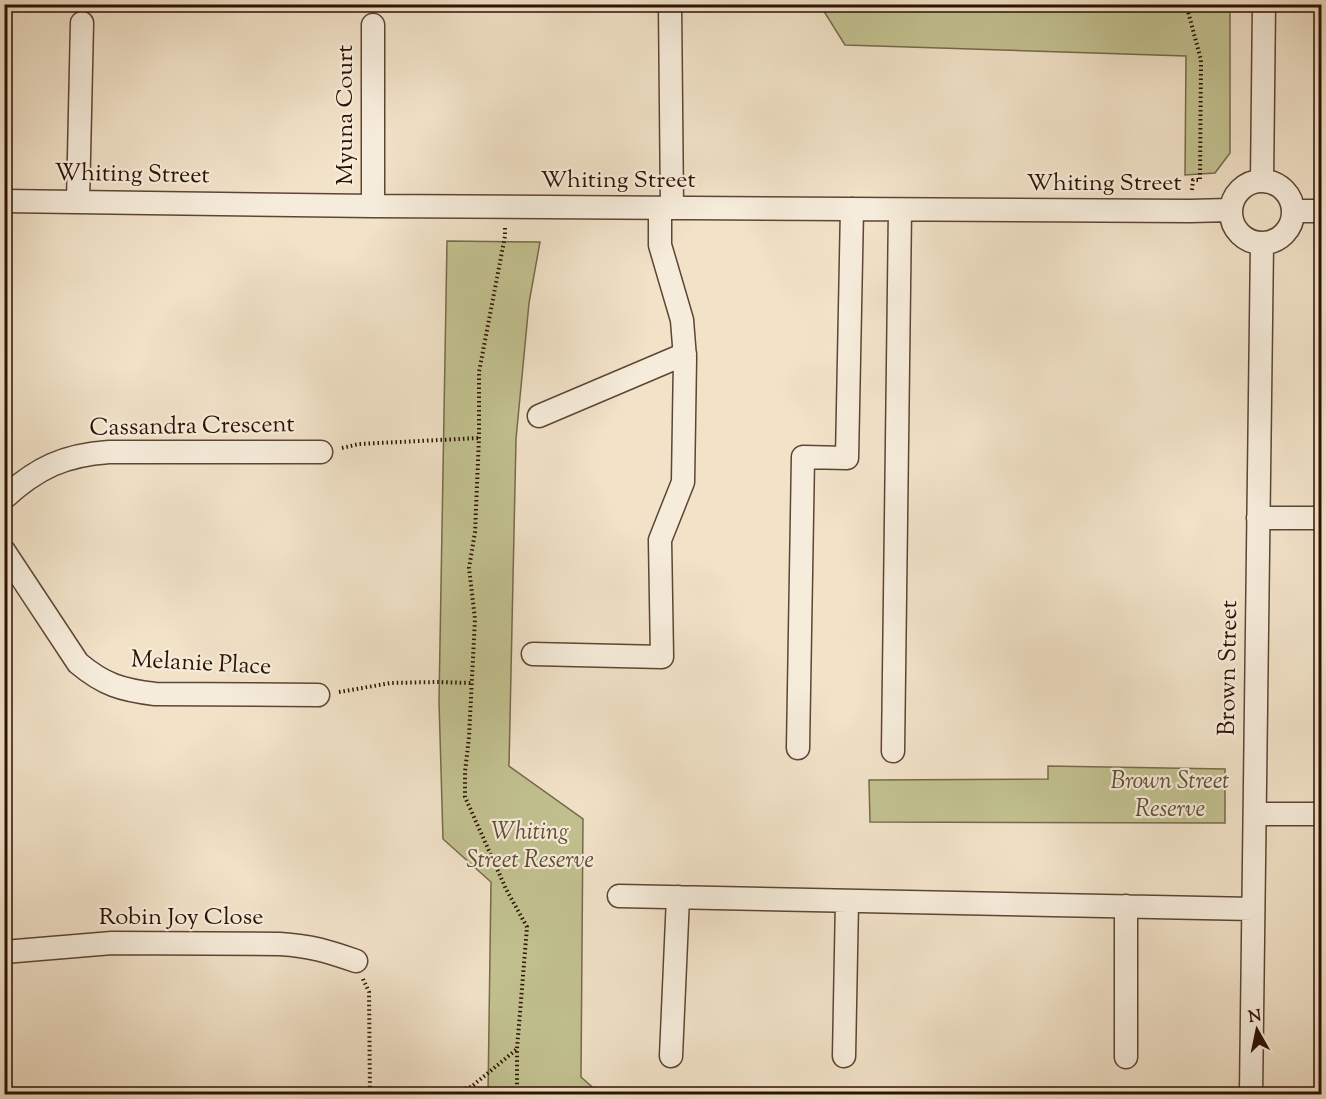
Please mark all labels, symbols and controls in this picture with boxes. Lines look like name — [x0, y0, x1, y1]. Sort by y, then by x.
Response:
street label: Myuna Court — [329, 45, 363, 185]
street label: Whiting Street — [54, 157, 210, 193]
street label: Whiting Street — [540, 164, 696, 198]
street label: Whiting Street — [1026, 167, 1182, 201]
street label: Cassandra Crescent — [89, 408, 295, 446]
street label: Brown Street — [1211, 600, 1247, 736]
street label: Melanie Place — [130, 643, 272, 685]
park label: Brown Street Reserve — [1110, 765, 1230, 827]
park label: Whiting Street Reserve — [466, 816, 594, 878]
street label: Robin Joy Close — [99, 901, 263, 935]
north arrow — [1227, 1000, 1287, 1060]
text: N — [1247, 1005, 1263, 1030]

